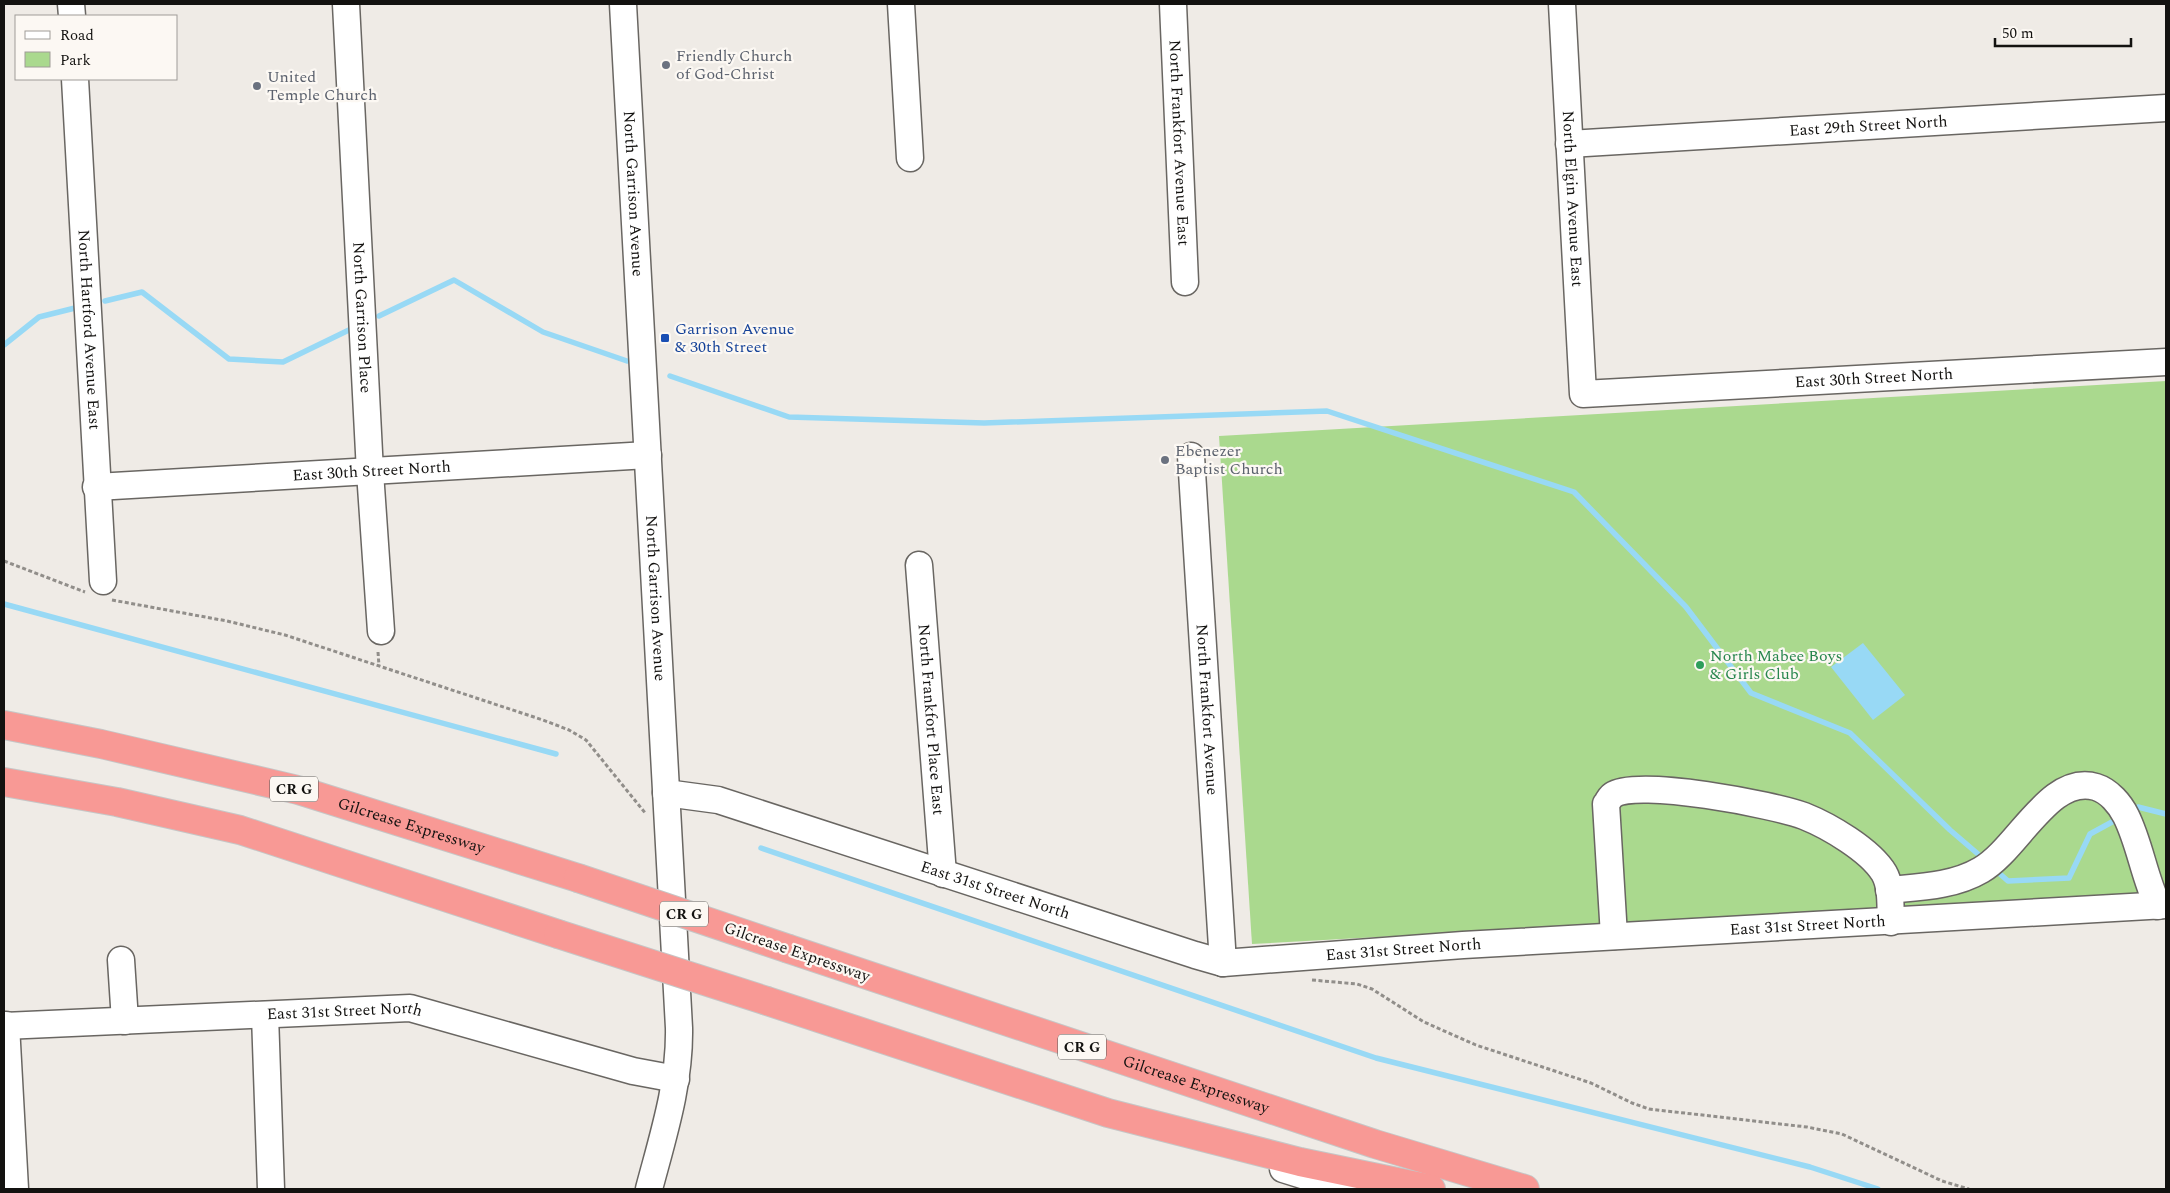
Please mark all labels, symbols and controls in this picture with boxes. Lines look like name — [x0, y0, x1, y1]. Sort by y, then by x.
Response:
legend — [15, 15, 178, 80]
scale bar — [1995, 15, 2131, 47]
text: 50 m — [2002, 22, 2034, 45]
text: Road — [60, 24, 94, 47]
street label: North Frankfort Avenue East — [1163, 39, 1195, 247]
place label: Friendly Church of God-Christ — [676, 44, 792, 86]
text: Park — [60, 49, 91, 72]
marker: Friendly Church of God-Christ — [660, 59, 672, 71]
place label: United Temple Church — [267, 65, 377, 107]
marker: United Temple Church — [251, 80, 263, 92]
street label: East 29th Street North — [1789, 109, 1948, 143]
street label: North Garrison Avenue — [617, 110, 650, 277]
street label: North Elgin Avenue East — [1556, 110, 1589, 288]
street label: North Hartford Avenue East — [71, 229, 107, 431]
street label: North Garrison Place — [346, 241, 378, 394]
place label: Garrison Avenue & 30th Street — [675, 317, 795, 359]
marker: Garrison Avenue & 30th Street — [659, 332, 671, 344]
street label: East 30th Street North — [1794, 362, 1954, 394]
place label: Ebenezer Baptist Church — [1175, 439, 1283, 481]
street label: East 30th Street North — [292, 454, 451, 488]
marker: Ebenezer Baptist Church — [1159, 454, 1171, 466]
street label: North Garrison Avenue — [639, 514, 672, 682]
street label: North Frankfort Place East — [912, 623, 950, 816]
street label: North Frankfort Avenue — [1190, 623, 1224, 796]
place label: North Mabee Boys & Girls Club — [1710, 644, 1842, 686]
marker: North Mabee Boys & Girls Club — [1694, 659, 1706, 671]
road number: CR G — [270, 776, 318, 802]
street label: Gilcrease Expressway — [335, 791, 489, 860]
street label: East 31st Street North — [917, 855, 1073, 926]
road number: CR G — [660, 902, 708, 926]
street label: East 31st Street North — [1729, 909, 1886, 942]
street label: Gilcrease Expressway — [721, 916, 874, 989]
street label: East 31st Street North — [1325, 932, 1482, 967]
street label: East 31st Street North — [266, 996, 425, 1026]
road number: CR G — [1058, 1034, 1106, 1060]
street label: Gilcrease Expressway — [1120, 1049, 1274, 1120]

